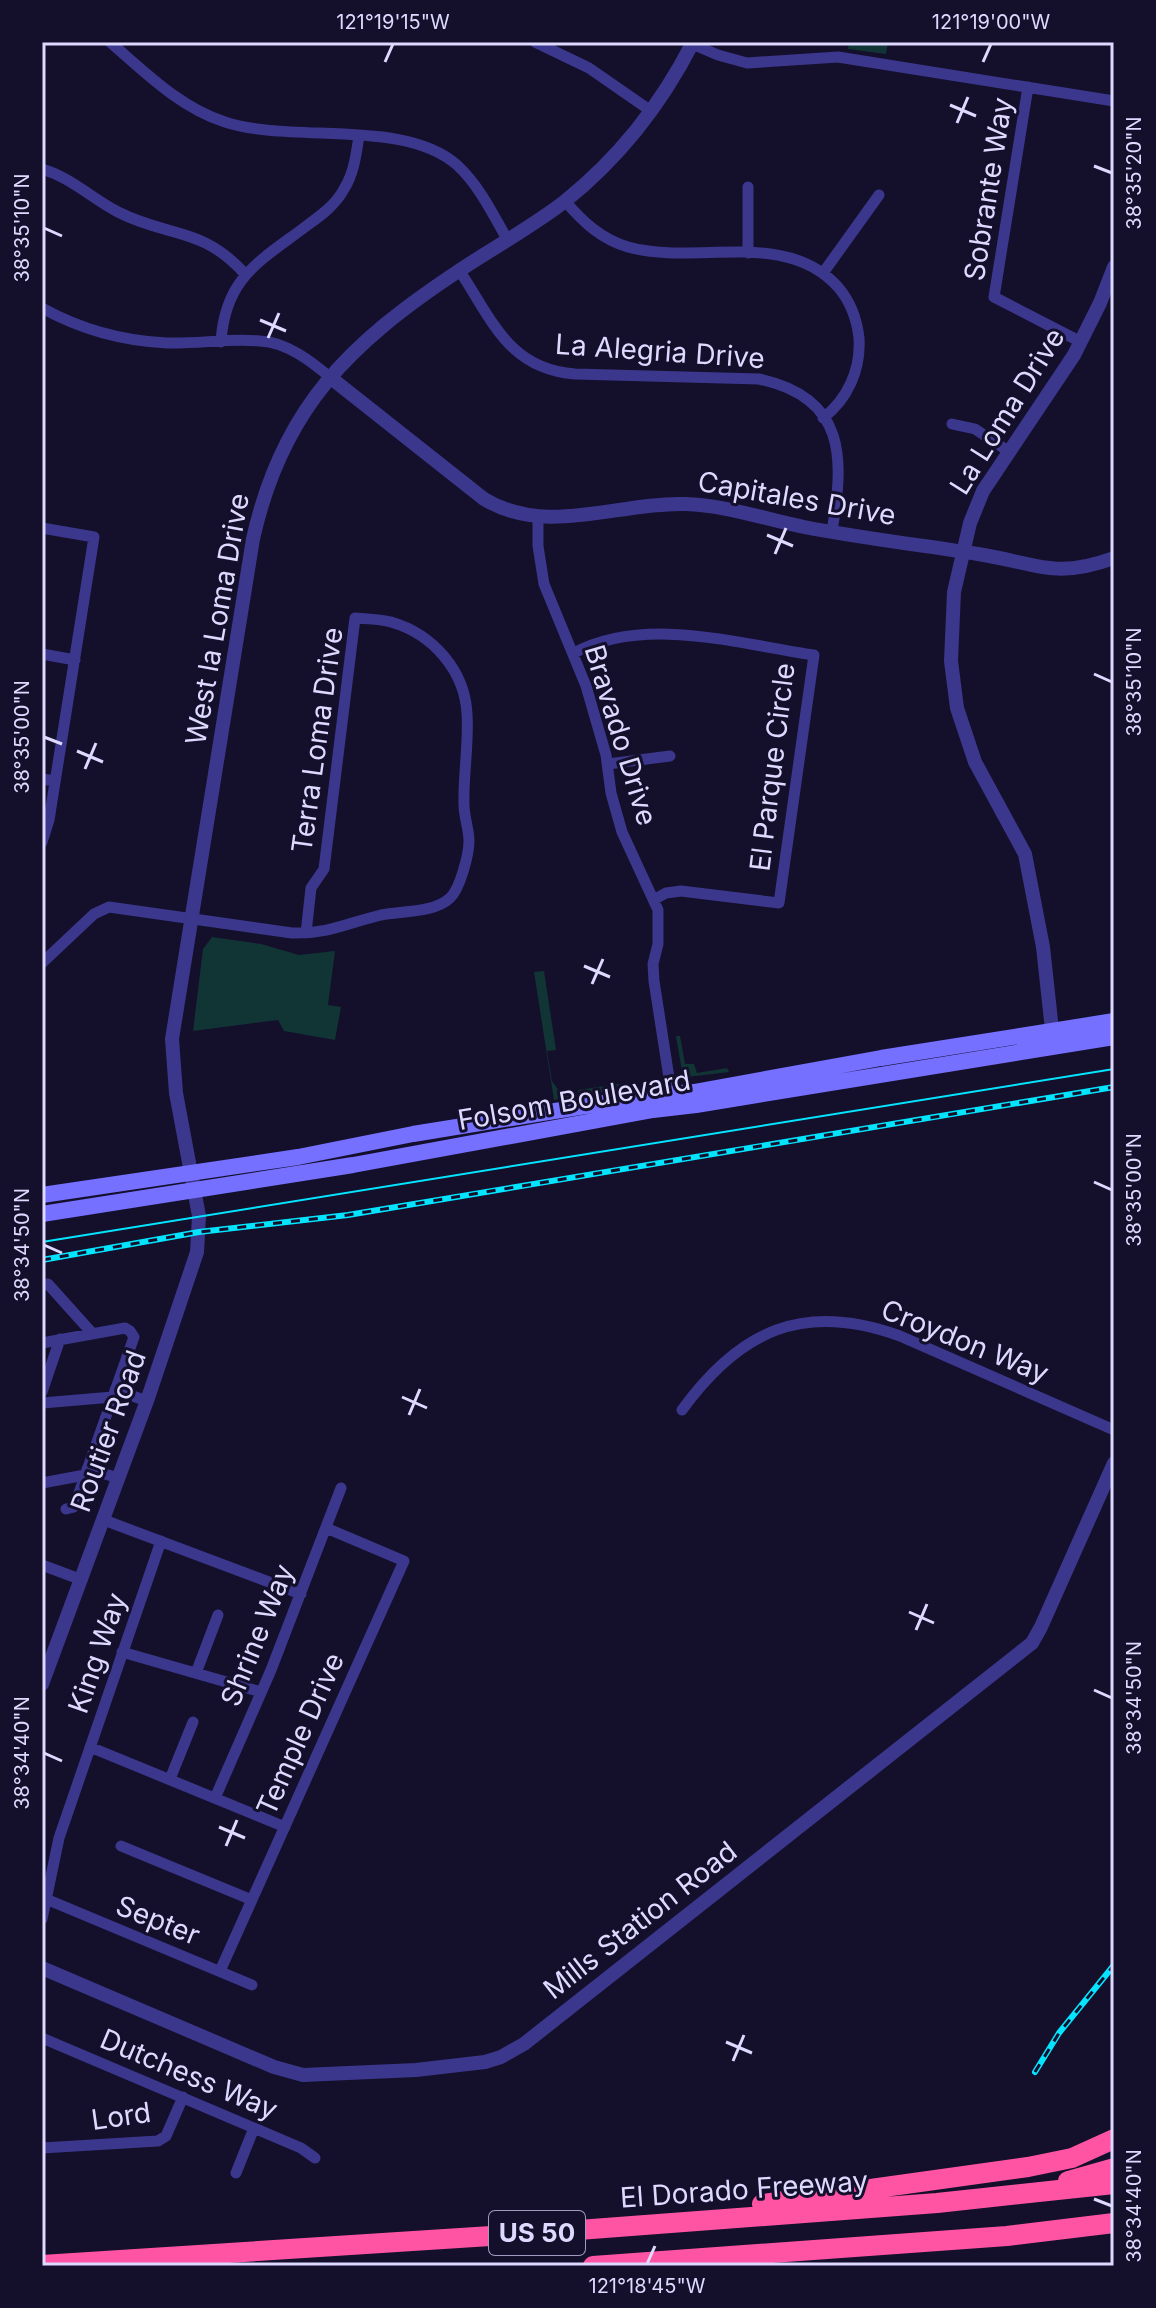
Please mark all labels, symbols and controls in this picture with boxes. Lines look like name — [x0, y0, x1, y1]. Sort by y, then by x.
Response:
text: 121°19'15"W — [336, 10, 450, 34]
text: 121°19'00"W — [932, 10, 1050, 34]
street label: Sobrante Way — [957, 95, 1019, 283]
text: 38°35'20"N — [1122, 116, 1146, 230]
text: 38°35'10"N — [10, 173, 34, 283]
street label: La Loma Drive — [942, 322, 1072, 500]
street label: La Alegria Drive — [554, 327, 766, 375]
street label: Capitales Drive — [695, 464, 899, 532]
street label: West la Loma Drive — [178, 491, 256, 747]
street label: Terra Loma Drive — [284, 625, 350, 855]
text: 38°35'10"N — [1122, 627, 1146, 737]
street label: Bravado Drive — [577, 641, 665, 829]
street label: El Parque Circle — [742, 661, 802, 873]
text: 38°35'00"N — [10, 680, 34, 794]
street label: Folsom Boulevard — [455, 1063, 693, 1137]
text: 38°35'00"N — [1122, 1133, 1146, 1247]
text: 38°34'50"N — [10, 1188, 34, 1302]
street label: Croydon Way — [876, 1292, 1054, 1390]
street label: Routier Road — [63, 1346, 153, 1516]
street label: Shrine Way — [213, 1559, 301, 1711]
street label: King Way — [61, 1588, 133, 1718]
text: 38°34'50"N — [1122, 1641, 1146, 1755]
street label: Temple Drive — [249, 1647, 351, 1821]
text: 38°34'40"N — [10, 1696, 34, 1810]
street label: Mills Station Road — [537, 1834, 743, 2006]
street label: Septer — [111, 1888, 205, 1952]
street label: Dutchess Way — [95, 2021, 283, 2127]
street label: Lord — [89, 2095, 153, 2137]
text: 38°34'40"N — [1122, 2149, 1146, 2263]
street label: El Dorado Freeway — [619, 2163, 869, 2215]
road number: US 50 — [489, 2211, 585, 2255]
text: 121°18'45"W — [589, 2274, 706, 2298]

